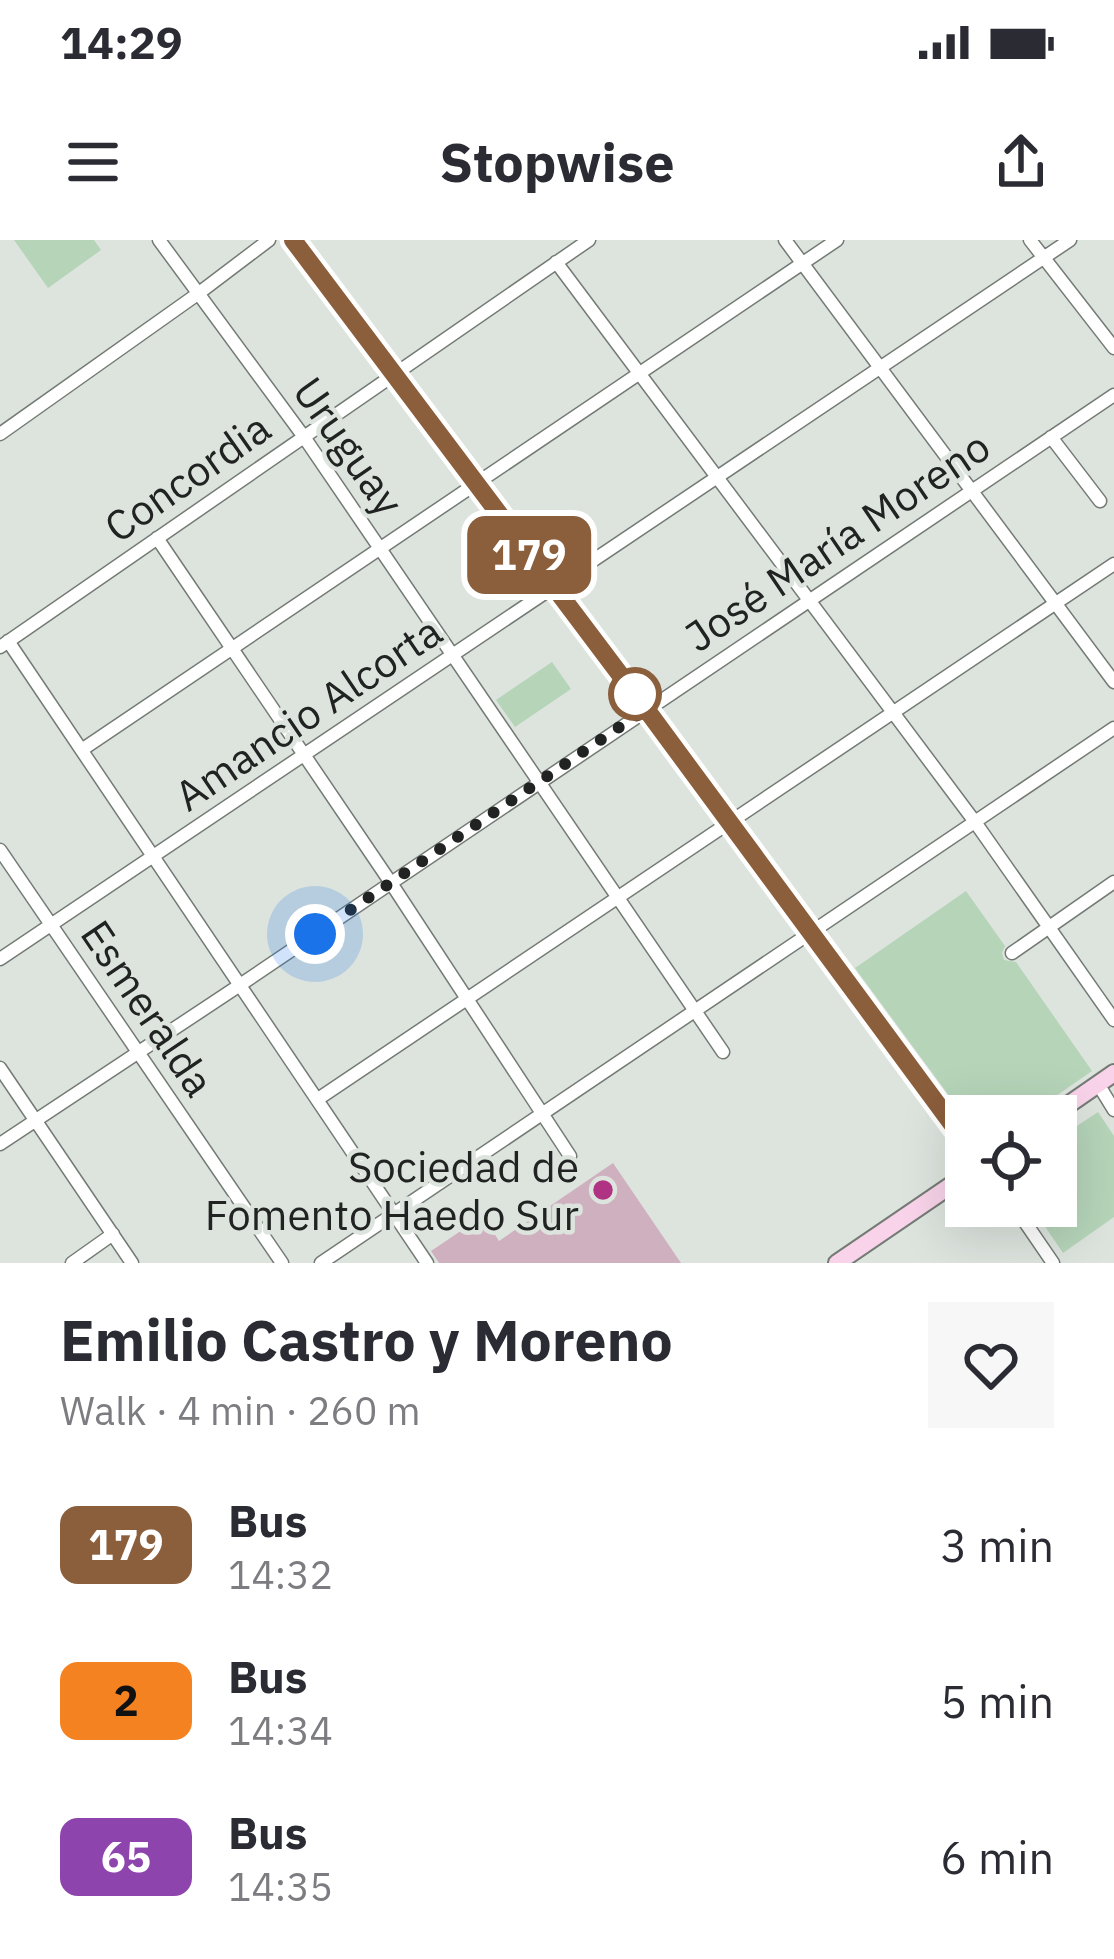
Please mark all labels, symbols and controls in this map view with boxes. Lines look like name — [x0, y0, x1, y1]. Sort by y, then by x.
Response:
text: 14:29 — [60, 13, 183, 71]
text: Stopwise — [439, 127, 675, 197]
icon: menu — [60, 129, 126, 195]
icon: share — [988, 129, 1054, 195]
street label: Uruguay — [282, 366, 417, 526]
street label: Concordia — [93, 400, 281, 554]
street label: José María Moreno — [674, 419, 1000, 663]
line badge: 179 — [460, 516, 598, 594]
text: 179 — [491, 527, 567, 582]
street label: Amancio Alcorta — [164, 603, 452, 823]
unlabelled marker — [610, 669, 660, 719]
your location — [285, 904, 345, 964]
street label: Esmeralda — [69, 909, 227, 1107]
map controls — [945, 1095, 1077, 1227]
button: locate — [945, 1095, 1077, 1227]
place label: Sociedad de Fomento Haedo Sur — [205, 1139, 579, 1242]
marker: Sociedad de Fomento Haedo Sur — [590, 1177, 616, 1203]
button: heart — [928, 1302, 1054, 1428]
text: Emilio Castro y Moreno — [60, 1303, 673, 1377]
text: Walk · 4 min · 260 m — [60, 1385, 421, 1436]
text: Bus — [228, 1491, 308, 1549]
text: 3 min — [940, 1516, 1054, 1574]
text: 179 — [88, 1517, 164, 1572]
text: 14:32 — [228, 1549, 333, 1600]
text: Bus — [228, 1647, 308, 1705]
text: 5 min — [940, 1672, 1054, 1730]
text: 2 — [113, 1673, 139, 1728]
text: 14:34 — [228, 1705, 333, 1756]
text: Bus — [228, 1803, 308, 1861]
text: 6 min — [940, 1828, 1054, 1886]
text: 65 — [101, 1829, 151, 1884]
text: 14:35 — [228, 1861, 333, 1912]

